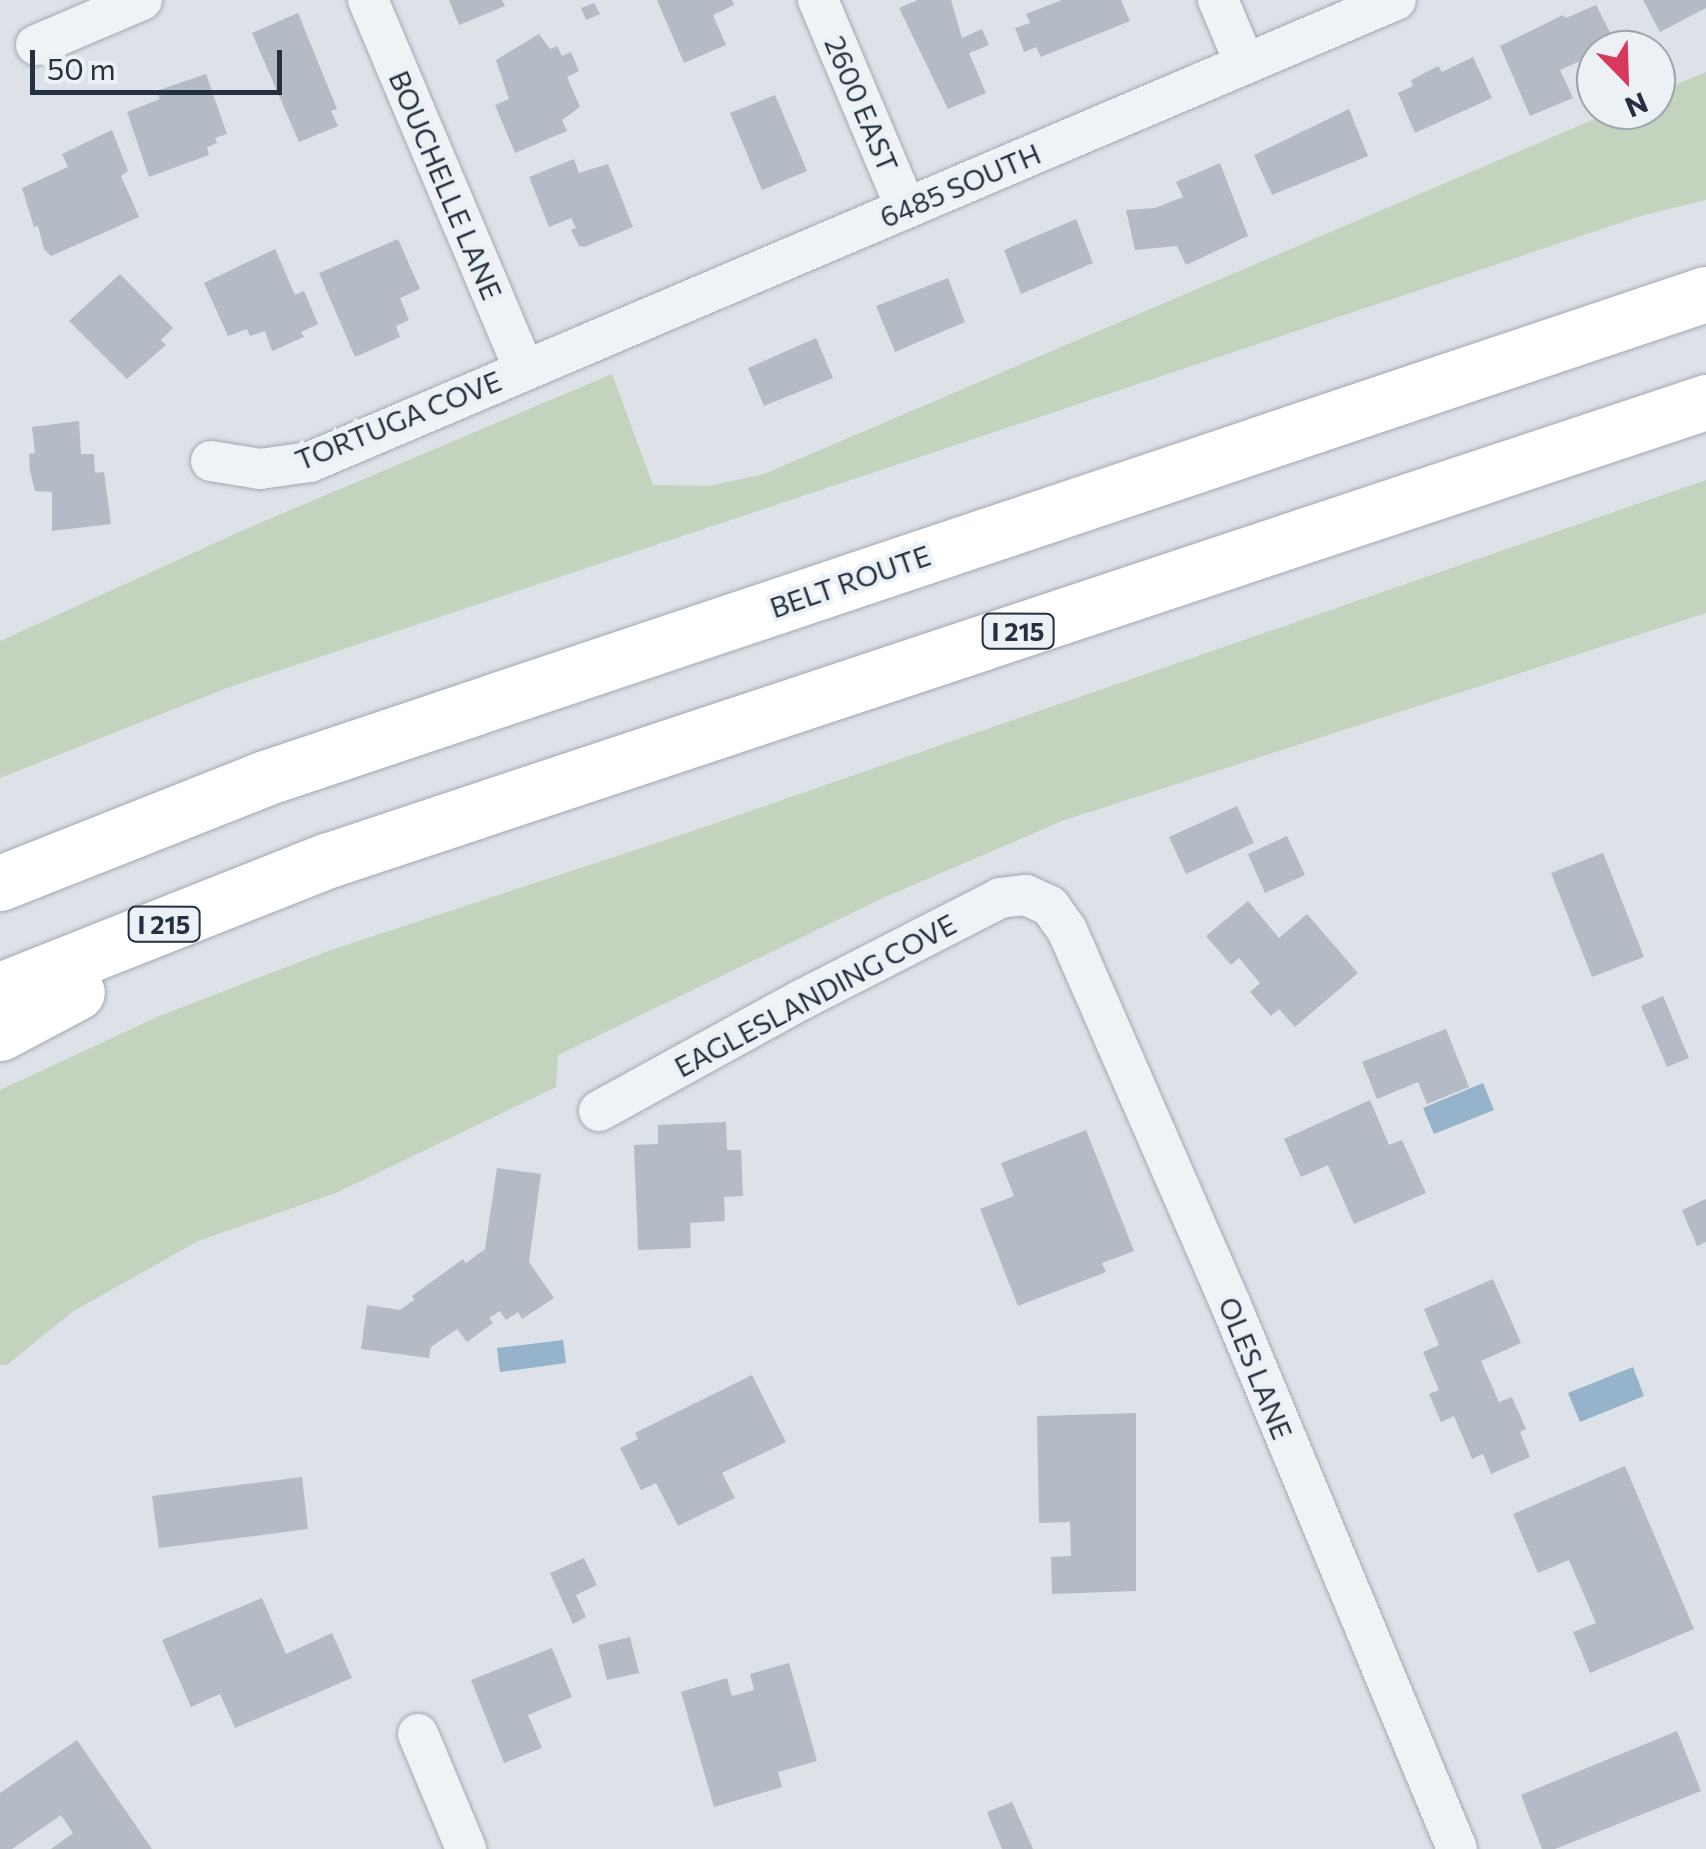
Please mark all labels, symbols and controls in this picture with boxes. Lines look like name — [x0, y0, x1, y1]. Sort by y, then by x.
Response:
scale bar — [35, 30, 288, 92]
north arrow — [1576, 30, 1676, 130]
street label: 2600 EAST — [818, 31, 906, 177]
text: 50 m — [47, 49, 116, 86]
street label: BOUCHELLE LANE — [383, 66, 509, 304]
text: N — [1621, 86, 1653, 126]
street label: 6485 SOUTH — [875, 136, 1045, 234]
street label: TORTUGA COVE — [290, 363, 506, 477]
street label: BELT ROUTE — [765, 538, 935, 624]
road number: I 215 — [980, 611, 1056, 651]
road number: I 215 — [126, 904, 202, 944]
street label: EAGLESLANDING COVE — [669, 906, 961, 1084]
street label: OLES LANE — [1212, 1292, 1300, 1444]

